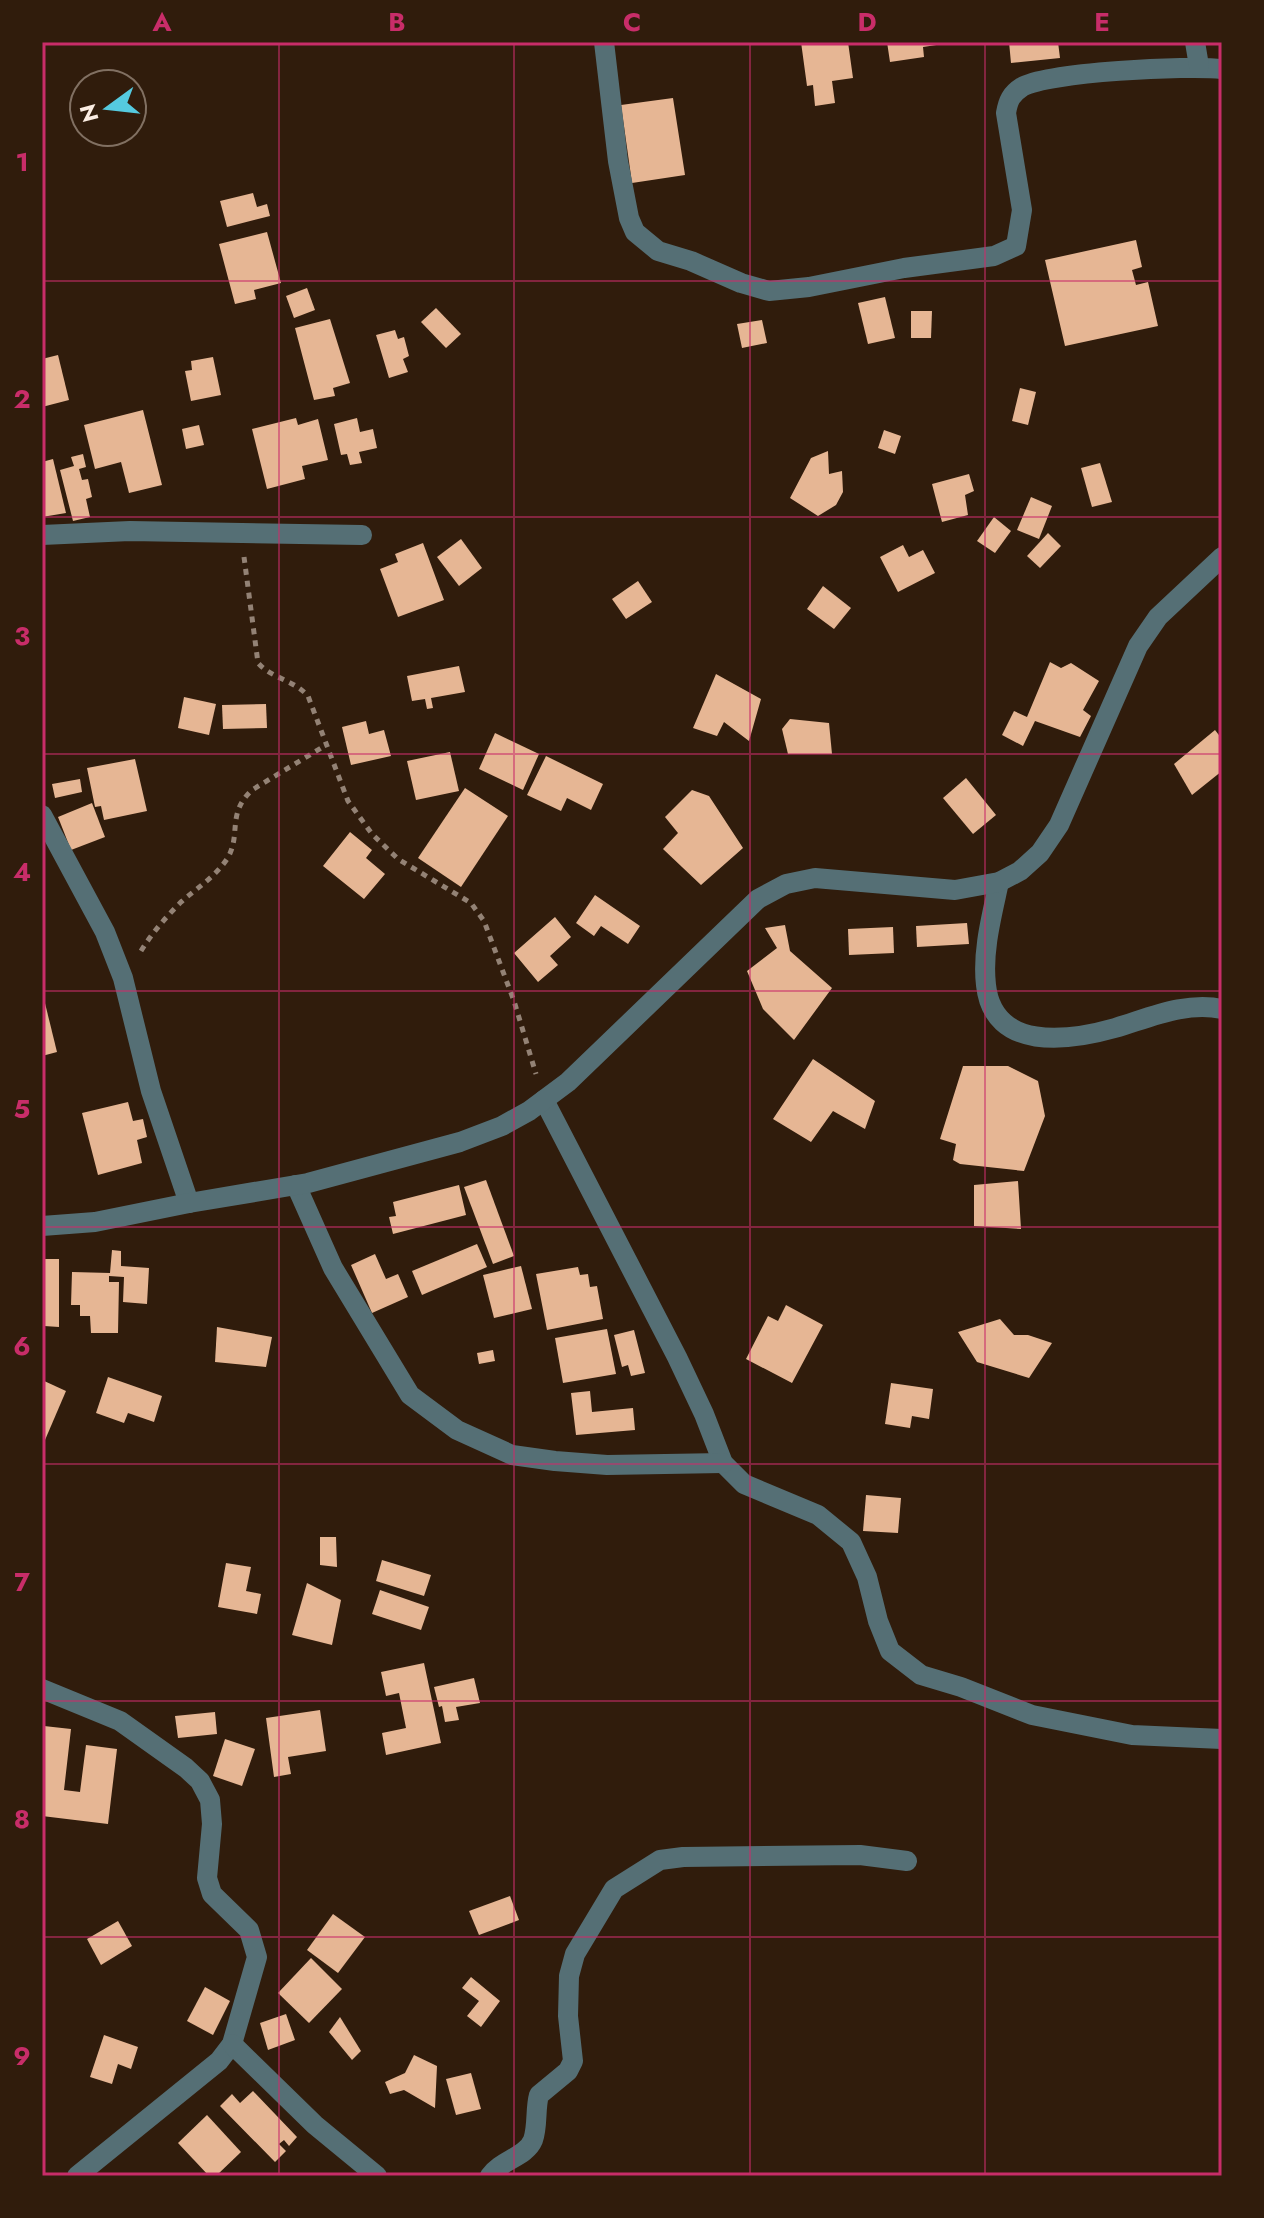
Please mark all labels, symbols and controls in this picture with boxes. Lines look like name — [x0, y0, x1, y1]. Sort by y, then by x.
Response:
text: A — [151, 3, 172, 41]
text: B — [388, 3, 406, 41]
text: C — [623, 3, 641, 41]
text: D — [857, 3, 877, 41]
text: E — [1094, 3, 1110, 41]
north arrow — [68, 68, 148, 148]
text: N — [71, 101, 106, 126]
text: 1 — [15, 143, 29, 181]
text: 2 — [13, 380, 31, 418]
text: 3 — [14, 617, 30, 655]
text: 4 — [13, 853, 31, 891]
text: 5 — [14, 1090, 30, 1128]
text: 6 — [13, 1327, 31, 1365]
text: 7 — [14, 1563, 30, 1601]
text: 8 — [14, 1800, 30, 1838]
text: 9 — [13, 2037, 31, 2075]

